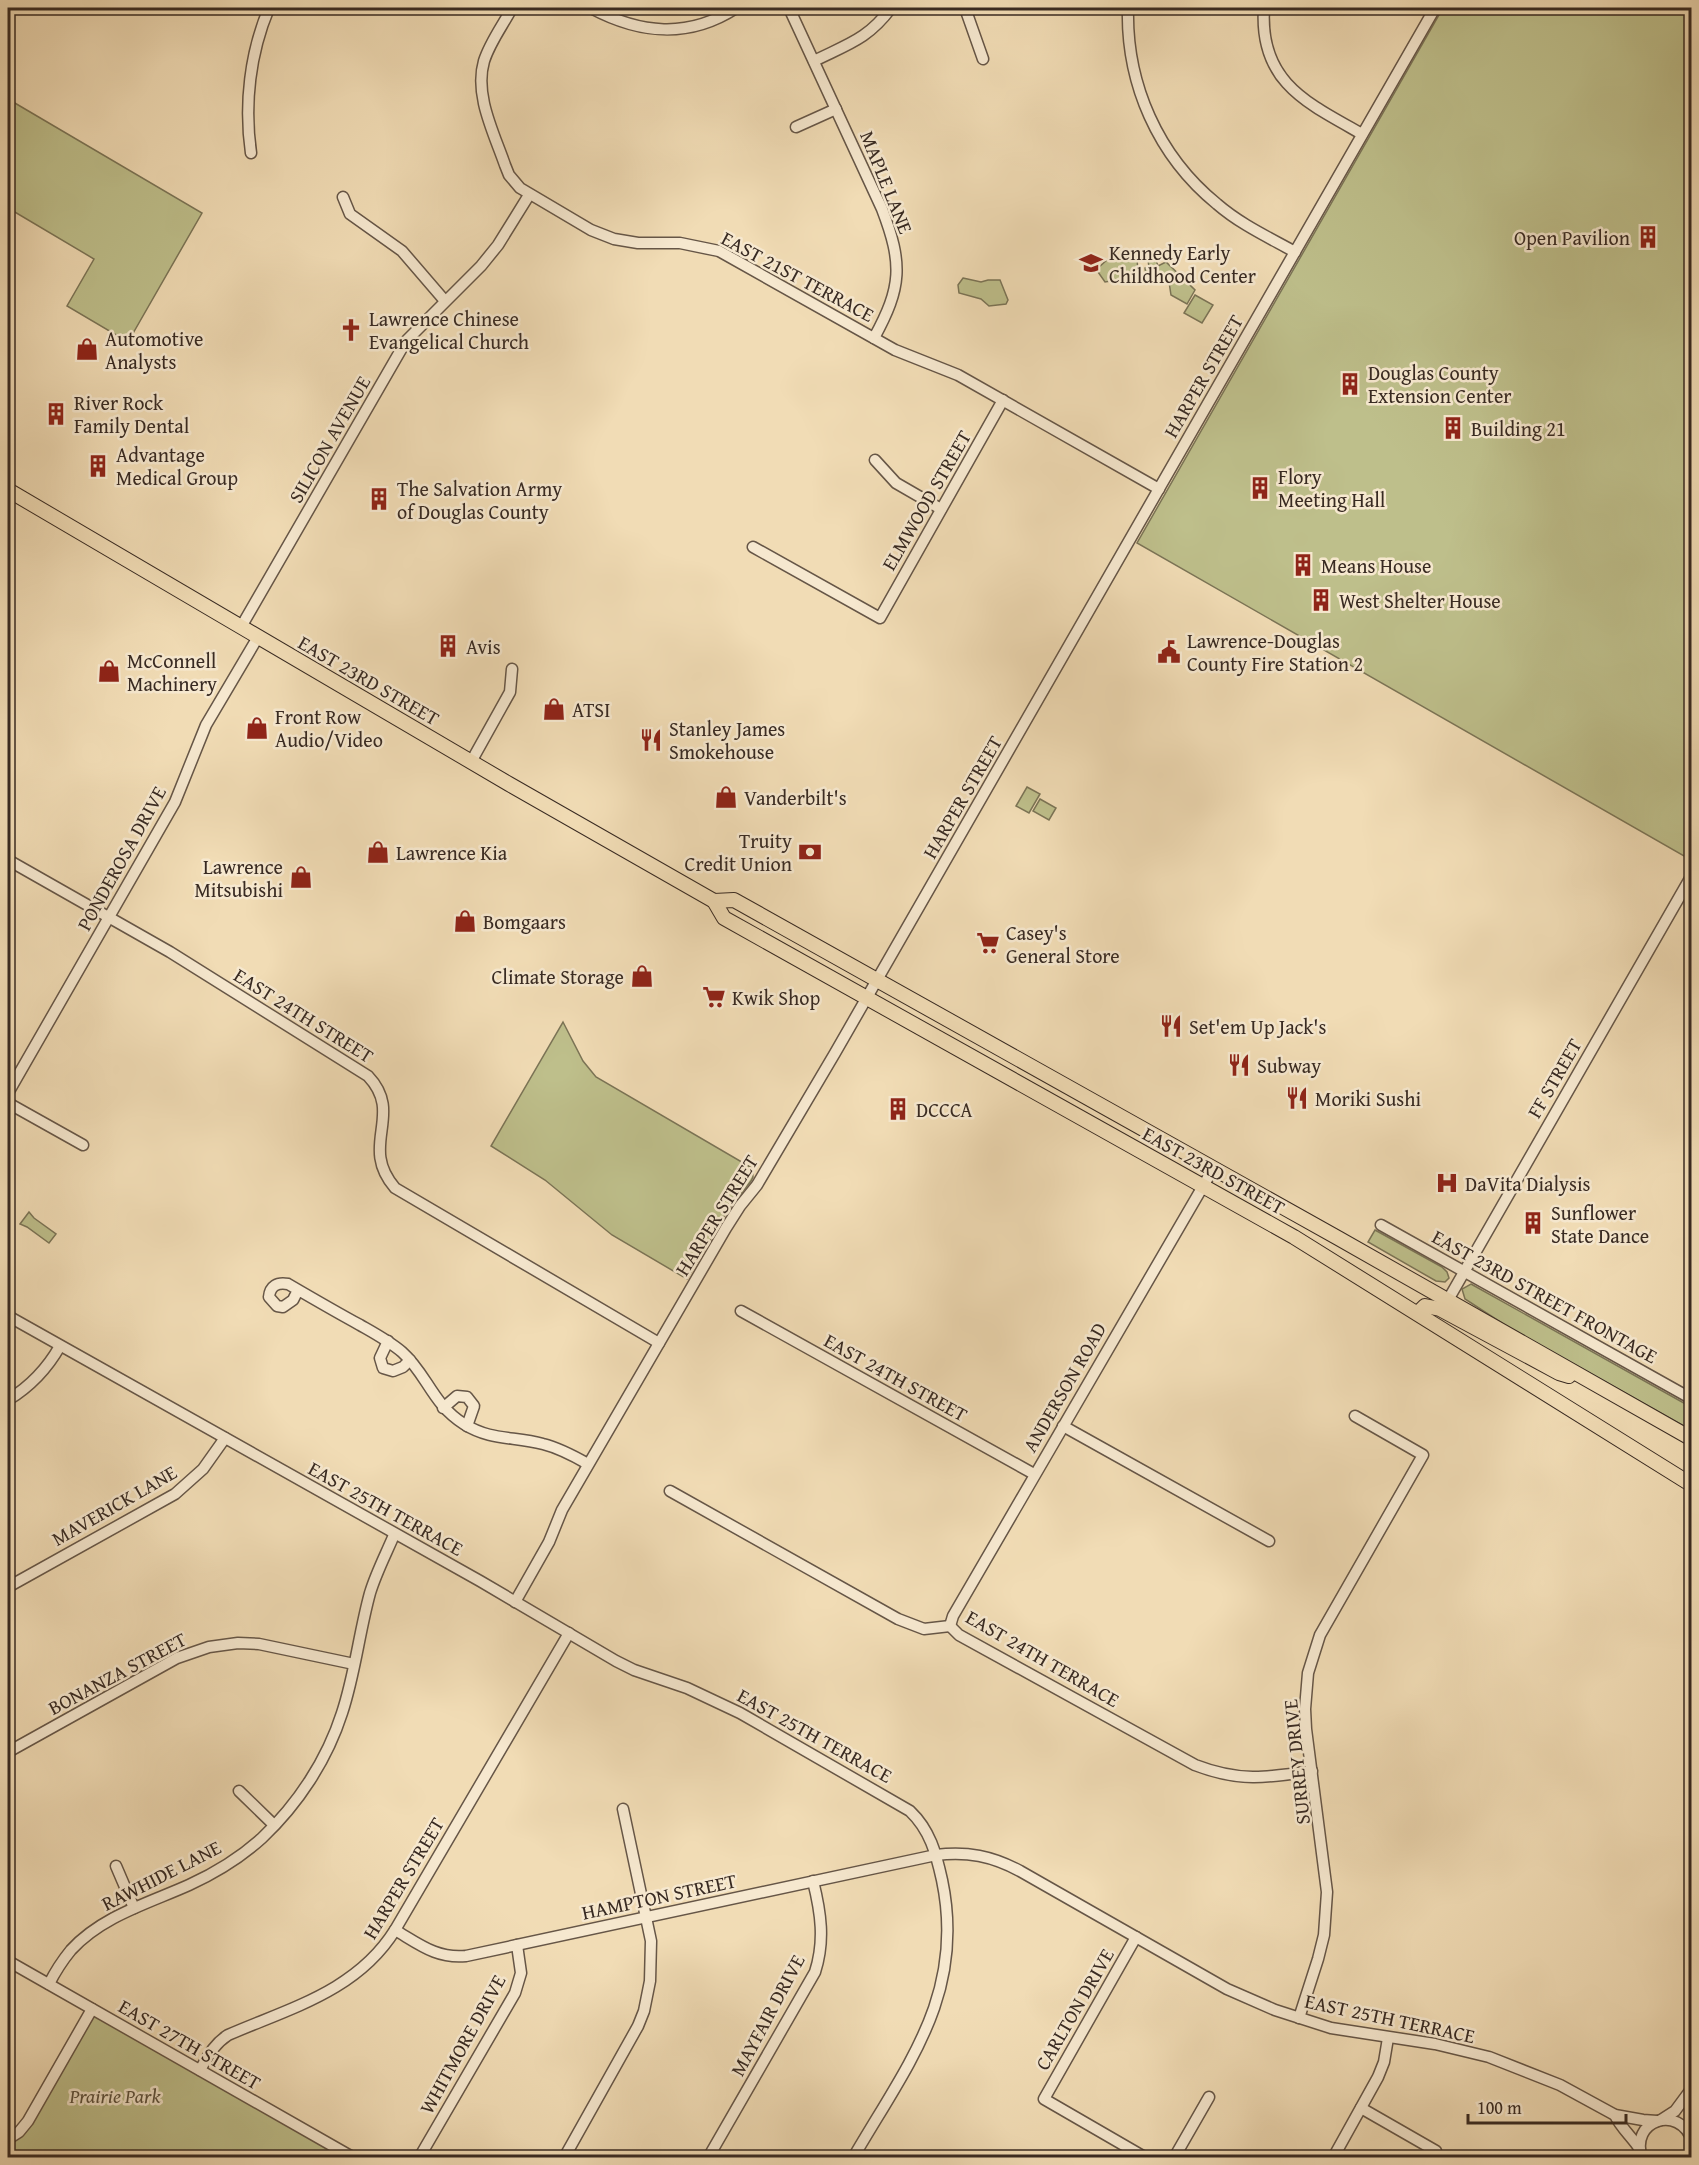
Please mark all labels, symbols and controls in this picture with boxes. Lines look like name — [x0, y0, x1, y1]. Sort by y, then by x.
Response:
street label: MAPLE LANE — [853, 126, 921, 238]
street label: EAST 21ST TERRACE — [716, 223, 880, 329]
place label: Open Pavilion — [1514, 223, 1630, 252]
building icon: Open Pavilion — [1635, 224, 1661, 250]
place label: Kennedy Early Childhood Center — [1109, 238, 1256, 290]
school or university icon: Kennedy Early Childhood Center — [1078, 250, 1104, 276]
place label: Lawrence Chinese Evangelical Church — [369, 304, 529, 356]
street label: HARPER STREET — [1156, 309, 1250, 443]
church icon: Lawrence Chinese Evangelical Church — [338, 317, 364, 343]
place label: Automotive Analysts — [105, 324, 203, 376]
shop icon: Automotive Analysts — [74, 336, 100, 362]
place label: Douglas County Extension Center — [1368, 358, 1512, 410]
street label: SILICON AVENUE — [281, 370, 377, 508]
building icon: Douglas County Extension Center — [1337, 371, 1363, 397]
place label: River Rock Family Dental — [74, 388, 190, 440]
building icon: River Rock Family Dental — [43, 401, 69, 427]
place label: Building 21 — [1471, 414, 1566, 443]
building icon: Building 21 — [1440, 415, 1466, 441]
street label: ELMWOOD STREET — [874, 424, 978, 576]
place label: Advantage Medical Group — [116, 440, 238, 492]
building icon: Advantage Medical Group — [85, 453, 111, 479]
place label: Flory Meeting Hall — [1278, 462, 1386, 514]
place label: The Salvation Army of Douglas County — [397, 474, 562, 526]
building icon: Flory Meeting Hall — [1247, 475, 1273, 501]
building icon: The Salvation Army of Douglas County — [366, 486, 392, 512]
place label: Means House — [1321, 551, 1431, 580]
building icon: Means House — [1290, 552, 1316, 578]
place label: West Shelter House — [1339, 586, 1501, 615]
building icon: West Shelter House — [1308, 587, 1334, 613]
place label: Lawrence-Douglas County Fire Station 2 — [1187, 626, 1363, 678]
street label: EAST 23RD STREET — [293, 628, 445, 732]
place label: Avis — [466, 632, 501, 661]
building icon: Avis — [435, 633, 461, 659]
public building icon: Lawrence-Douglas County Fire Station 2 — [1156, 639, 1182, 665]
place label: McConnell Machinery — [127, 646, 217, 698]
shop icon: McConnell Machinery — [96, 658, 122, 684]
place label: ATSI — [572, 695, 610, 724]
shop icon: ATSI — [541, 696, 567, 722]
place label: Front Row Audio/Video — [275, 702, 383, 754]
place label: Stanley James Smokehouse — [669, 714, 785, 766]
shop icon: Front Row Audio/Video — [244, 715, 270, 741]
restaurant icon: Stanley James Smokehouse — [638, 727, 664, 753]
street label: HARPER STREET — [915, 730, 1009, 864]
street label: PONDEROSA DRIVE — [69, 780, 173, 936]
place label: Vanderbilt's — [744, 783, 847, 812]
shop icon: Vanderbilt's — [713, 784, 739, 810]
place label: Truity Credit Union — [685, 826, 792, 878]
place label: Lawrence Kia — [396, 838, 508, 867]
shop icon: Lawrence Kia — [365, 839, 391, 865]
bank icon: Truity Credit Union — [797, 839, 823, 865]
place label: Lawrence Mitsubishi — [194, 852, 283, 904]
shop icon: Lawrence Mitsubishi — [288, 864, 314, 890]
place label: Bomgaars — [483, 907, 566, 936]
shop icon: Bomgaars — [452, 908, 478, 934]
place label: Casey's General Store — [1006, 918, 1120, 970]
supermarket icon: Casey's General Store — [975, 930, 1001, 956]
street label: EAST 24TH STREET — [229, 960, 379, 1070]
place label: Climate Storage — [491, 962, 624, 991]
shop icon: Climate Storage — [629, 963, 655, 989]
place label: Kwik Shop — [732, 983, 820, 1012]
supermarket icon: Kwik Shop — [701, 984, 727, 1010]
place label: Set'em Up Jack's — [1189, 1012, 1326, 1041]
restaurant icon: Set'em Up Jack's — [1158, 1013, 1184, 1039]
street label: FF STREET — [1519, 1033, 1589, 1123]
place label: Subway — [1257, 1051, 1321, 1080]
restaurant icon: Subway — [1226, 1052, 1252, 1078]
place label: Moriki Sushi — [1315, 1084, 1421, 1113]
restaurant icon: Moriki Sushi — [1284, 1085, 1310, 1111]
place label: DCCCA — [916, 1095, 972, 1124]
building icon: DCCCA — [885, 1096, 911, 1122]
street label: EAST 23RD STREET — [1137, 1119, 1291, 1221]
street label: HARPER STREET — [667, 1149, 765, 1281]
place label: DaVita Dialysis — [1465, 1169, 1591, 1198]
hospital icon: DaVita Dialysis — [1434, 1170, 1460, 1196]
place label: Sunflower State Dance — [1551, 1198, 1649, 1250]
building icon: Sunflower State Dance — [1520, 1210, 1546, 1236]
street label: EAST 23RD STREET FRONTAGE — [1427, 1222, 1663, 1370]
street label: ANDERSON ROAD — [1015, 1317, 1113, 1457]
street label: EAST 24TH STREET — [819, 1326, 973, 1428]
street label: EAST 25TH TERRACE — [303, 1453, 469, 1563]
street label: MAVERICK LANE — [46, 1457, 182, 1553]
street label: EAST 24TH TERRACE — [961, 1602, 1125, 1714]
street label: BONANZA STREET — [43, 1624, 191, 1722]
street label: EAST 25TH TERRACE — [732, 1680, 898, 1790]
street label: SURREY DRIVE — [1275, 1698, 1317, 1826]
street label: HARPER STREET — [355, 1812, 451, 1944]
street label: RAWHIDE LANE — [96, 1832, 226, 1918]
street label: HAMPTON STREET — [579, 1865, 739, 1927]
street label: CARLTON DRIVE — [1027, 1943, 1121, 2075]
street label: MAYFAIR DRIVE — [723, 1949, 811, 2081]
street label: WHITMORE DRIVE — [412, 1969, 512, 2119]
street label: EAST 25TH TERRACE — [1302, 1986, 1478, 2050]
street label: EAST 27TH STREET — [114, 1992, 266, 2096]
park label: Prairie Park — [68, 2081, 161, 2110]
scale bar — [1468, 2087, 1626, 2125]
text: 100 m — [1477, 2094, 1522, 2121]

